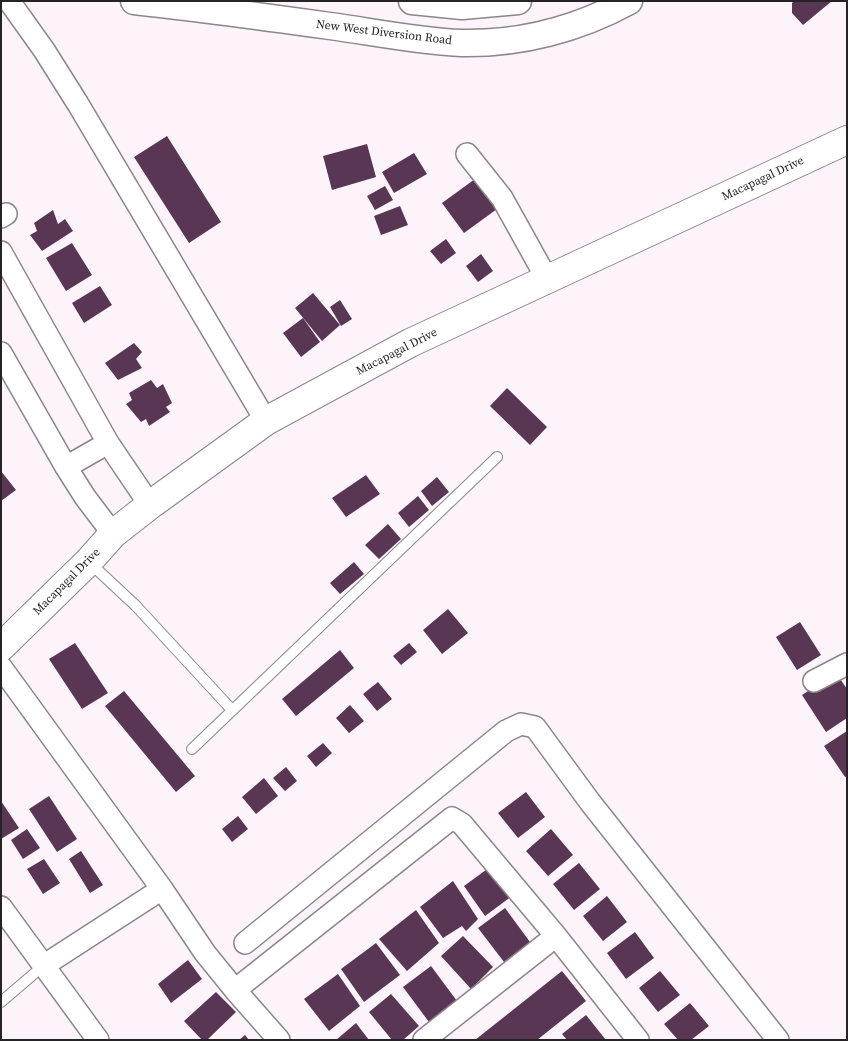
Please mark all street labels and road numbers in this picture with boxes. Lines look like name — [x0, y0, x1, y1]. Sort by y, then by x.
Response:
street label: New West Diversion Road — [315, 18, 453, 48]
street label: Macapagal Drive — [720, 154, 806, 204]
street label: Macapagal Drive — [354, 325, 440, 379]
street label: Macapagal Drive — [31, 546, 103, 618]

